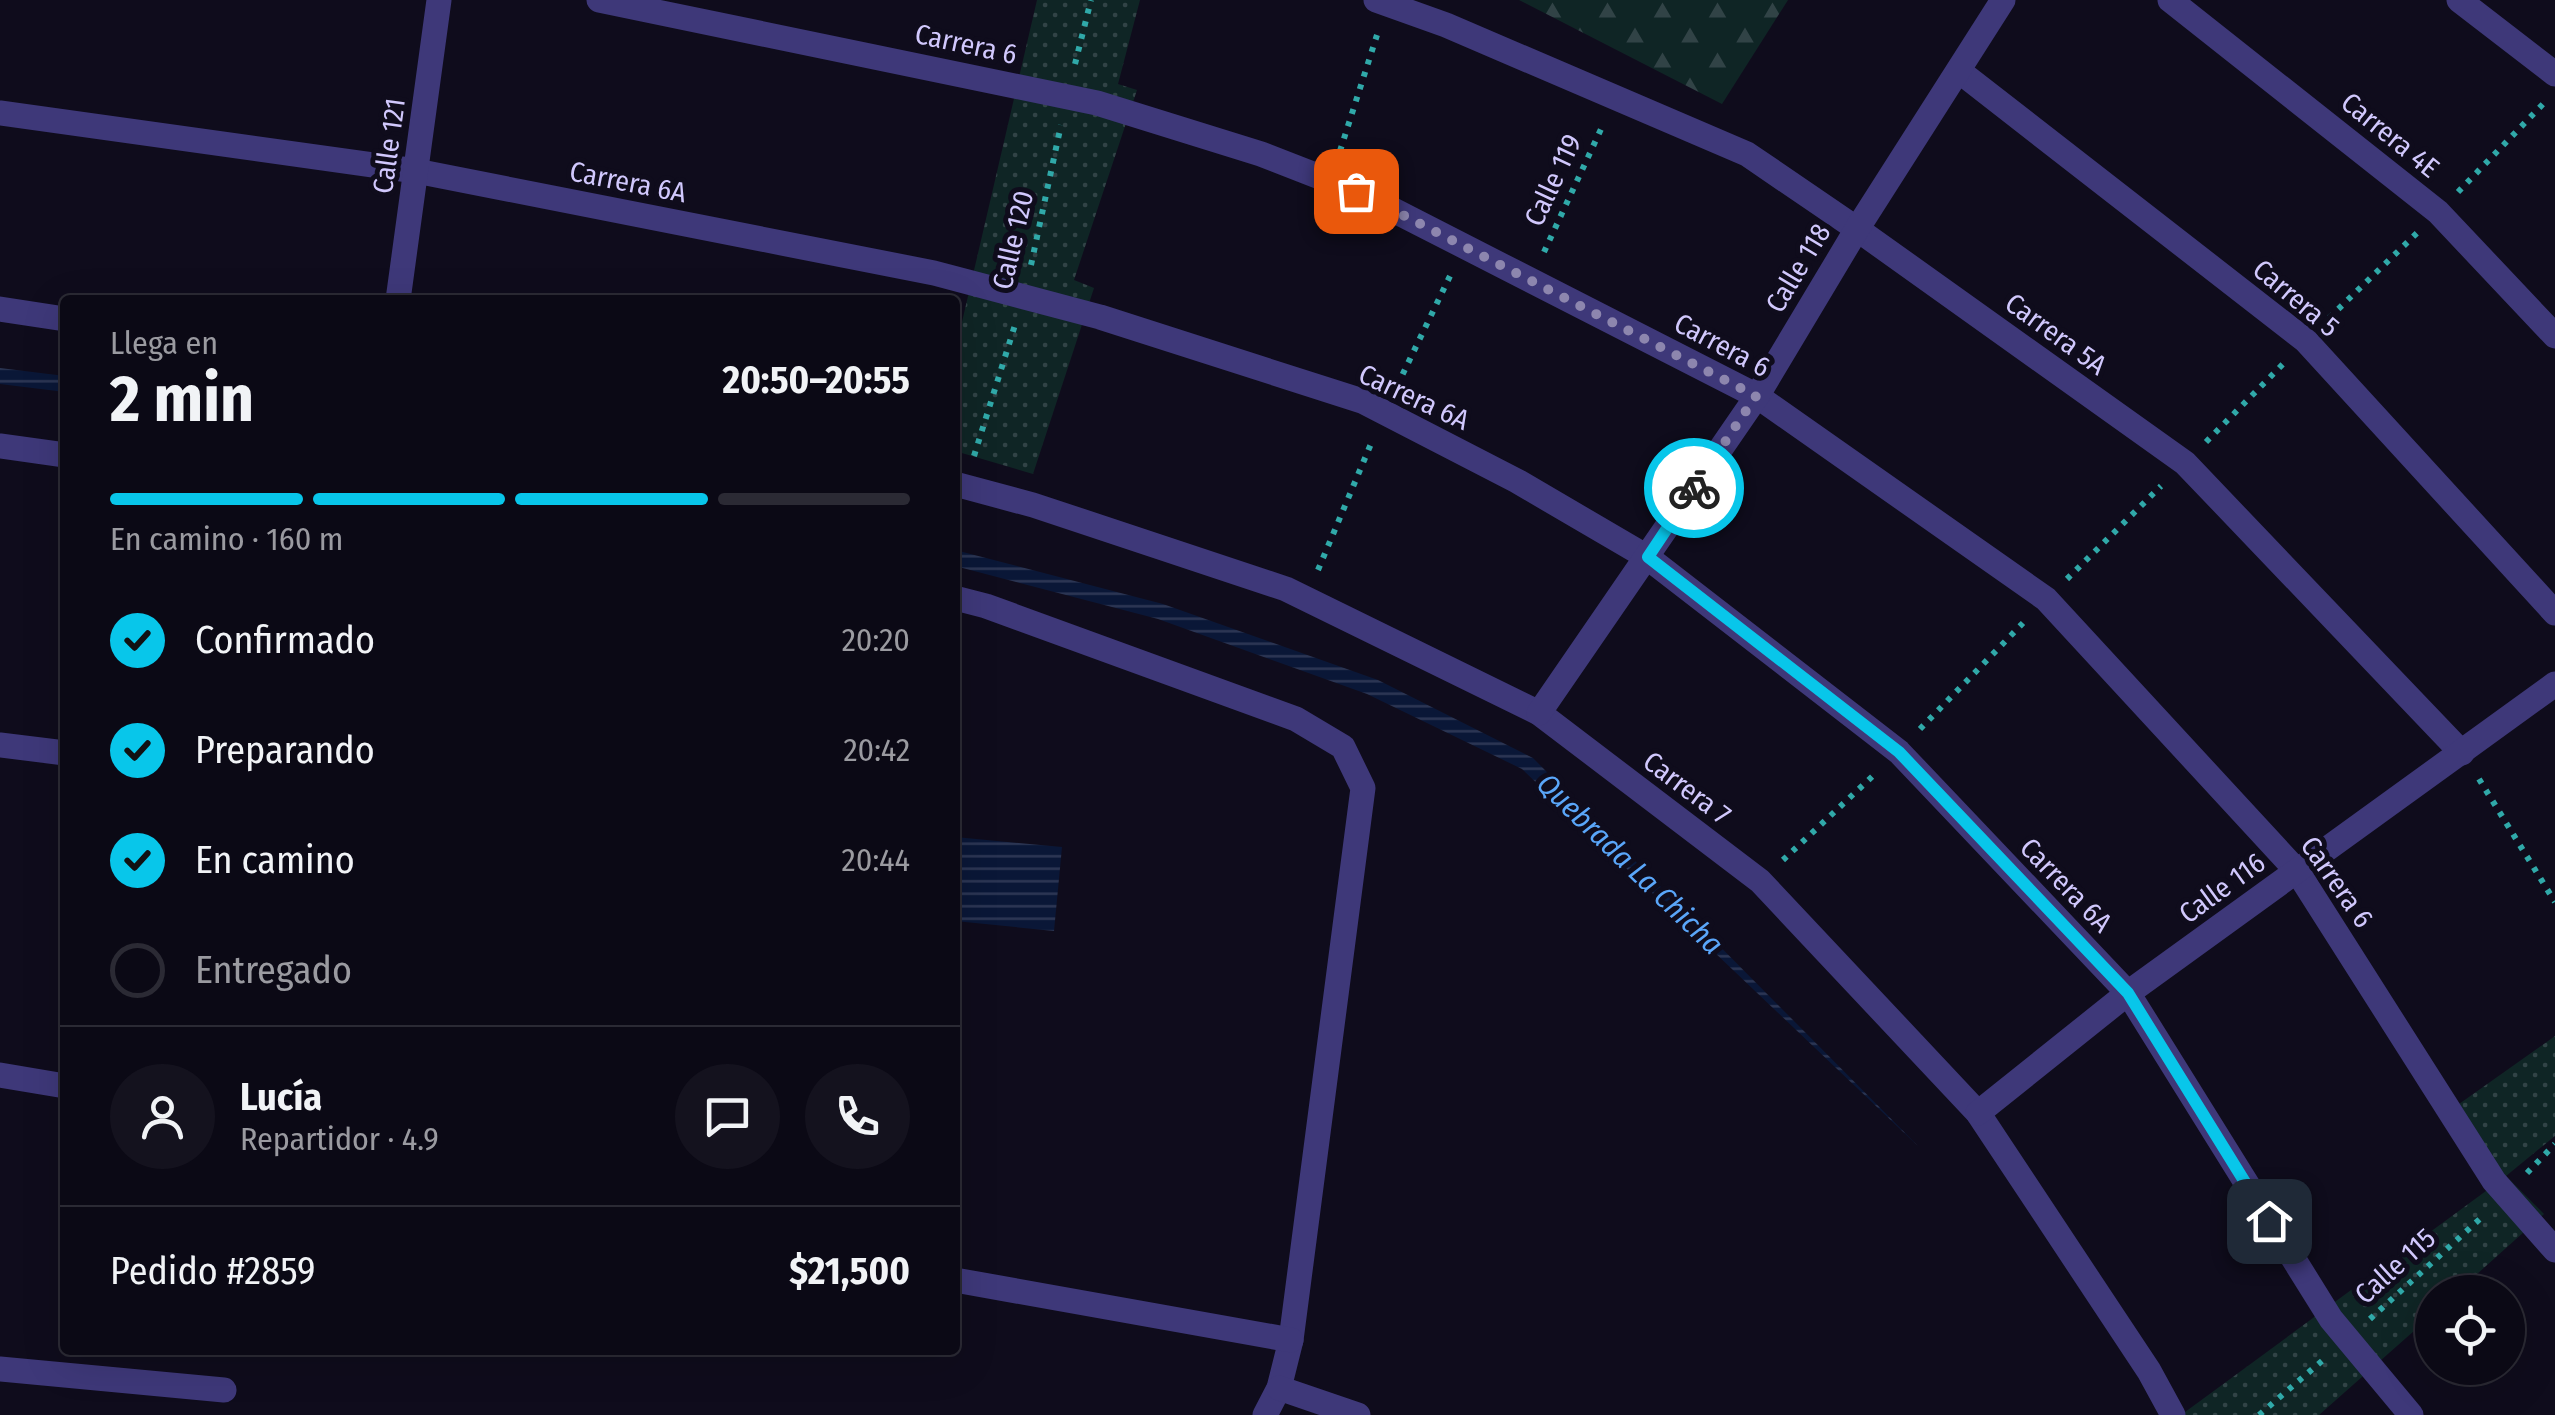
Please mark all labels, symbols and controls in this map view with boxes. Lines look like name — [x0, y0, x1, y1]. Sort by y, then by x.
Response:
street label: Carrera 6 — [912, 17, 1020, 71]
street label: Carrera 4E — [2334, 86, 2446, 184]
street label: Calle 121 — [366, 96, 412, 196]
street label: Calle 119 — [1517, 129, 1589, 231]
pin — [1314, 149, 1399, 234]
street label: Carrera 6A — [567, 155, 689, 210]
icon: bag — [1329, 164, 1384, 219]
street label: Calle 120 — [986, 187, 1040, 293]
street label: Calle 118 — [1759, 218, 1837, 318]
street label: Carrera 5 — [2246, 252, 2346, 344]
street label: Carrera 5A — [1999, 286, 2113, 382]
street label: Carrera 6 — [1669, 306, 1775, 384]
text: Llega en — [110, 324, 218, 362]
text: 20:50–20:55 — [723, 357, 910, 403]
street label: Carrera 6A — [1354, 357, 1475, 437]
text: 2 min — [110, 360, 254, 438]
courier — [1644, 438, 1744, 538]
icon: bike — [1667, 461, 1722, 516]
text: En camino · 160 m — [110, 520, 343, 558]
icon: check — [110, 613, 165, 668]
text: Confirmado — [195, 617, 375, 663]
text: 20:20 — [842, 621, 910, 659]
icon: check — [110, 723, 165, 778]
text: Preparando — [195, 727, 375, 773]
text: 20:42 — [843, 731, 910, 769]
street label: Carrera 7 — [1637, 744, 1737, 832]
water label: Quebrada La Chicha — [1529, 766, 1731, 962]
street label: Carrera 6 — [2294, 830, 2380, 934]
street label: Carrera 6A — [2013, 831, 2119, 939]
icon: check — [110, 833, 165, 888]
text: En camino — [195, 837, 355, 883]
text: 20:44 — [842, 841, 910, 879]
street label: Calle 116 — [2173, 846, 2271, 930]
text: Entregado — [195, 947, 352, 993]
button: person — [110, 1064, 215, 1169]
button: chat — [675, 1064, 780, 1169]
button: phone — [805, 1064, 910, 1169]
text: Lucía — [240, 1074, 322, 1120]
text: Repartidor · 4.9 — [240, 1120, 439, 1158]
pin — [2227, 1179, 2312, 1264]
icon: home — [2242, 1194, 2297, 1249]
street label: Calle 115 — [2348, 1221, 2442, 1311]
text: Pedido #2859 — [110, 1248, 315, 1294]
text: $21,500 — [789, 1248, 910, 1294]
map controls — [2415, 1275, 2525, 1385]
button: locate — [2415, 1275, 2525, 1385]

